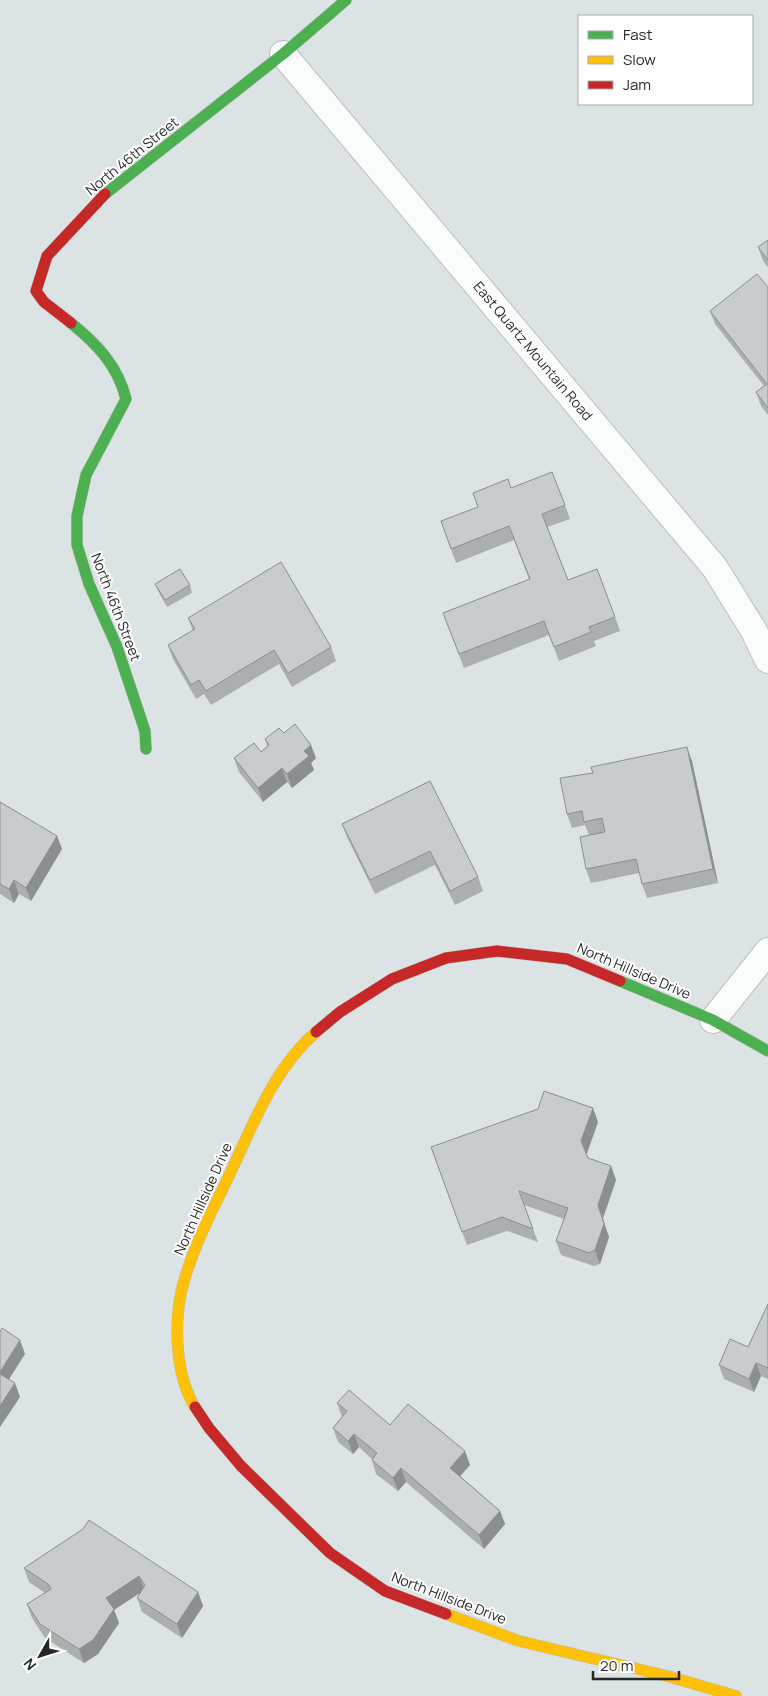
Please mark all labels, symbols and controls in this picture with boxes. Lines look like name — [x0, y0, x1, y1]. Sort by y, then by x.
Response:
legend — [578, 15, 753, 105]
text: Fast — [623, 24, 652, 45]
text: Slow — [623, 49, 656, 70]
text: Jam — [623, 74, 651, 95]
street label: North 46th Street — [81, 112, 182, 199]
street label: East Quartz Mountain Road — [469, 277, 597, 424]
street label: North 46th Street — [87, 550, 146, 664]
street label: North Hillside Drive — [574, 938, 694, 1003]
street label: North Hillside Drive — [169, 1139, 236, 1258]
street label: North Hillside Drive — [389, 1567, 509, 1628]
north arrow — [15, 1631, 65, 1681]
scale bar — [593, 1648, 679, 1680]
text: N — [19, 1655, 40, 1674]
text: 20 m — [600, 1655, 633, 1676]

